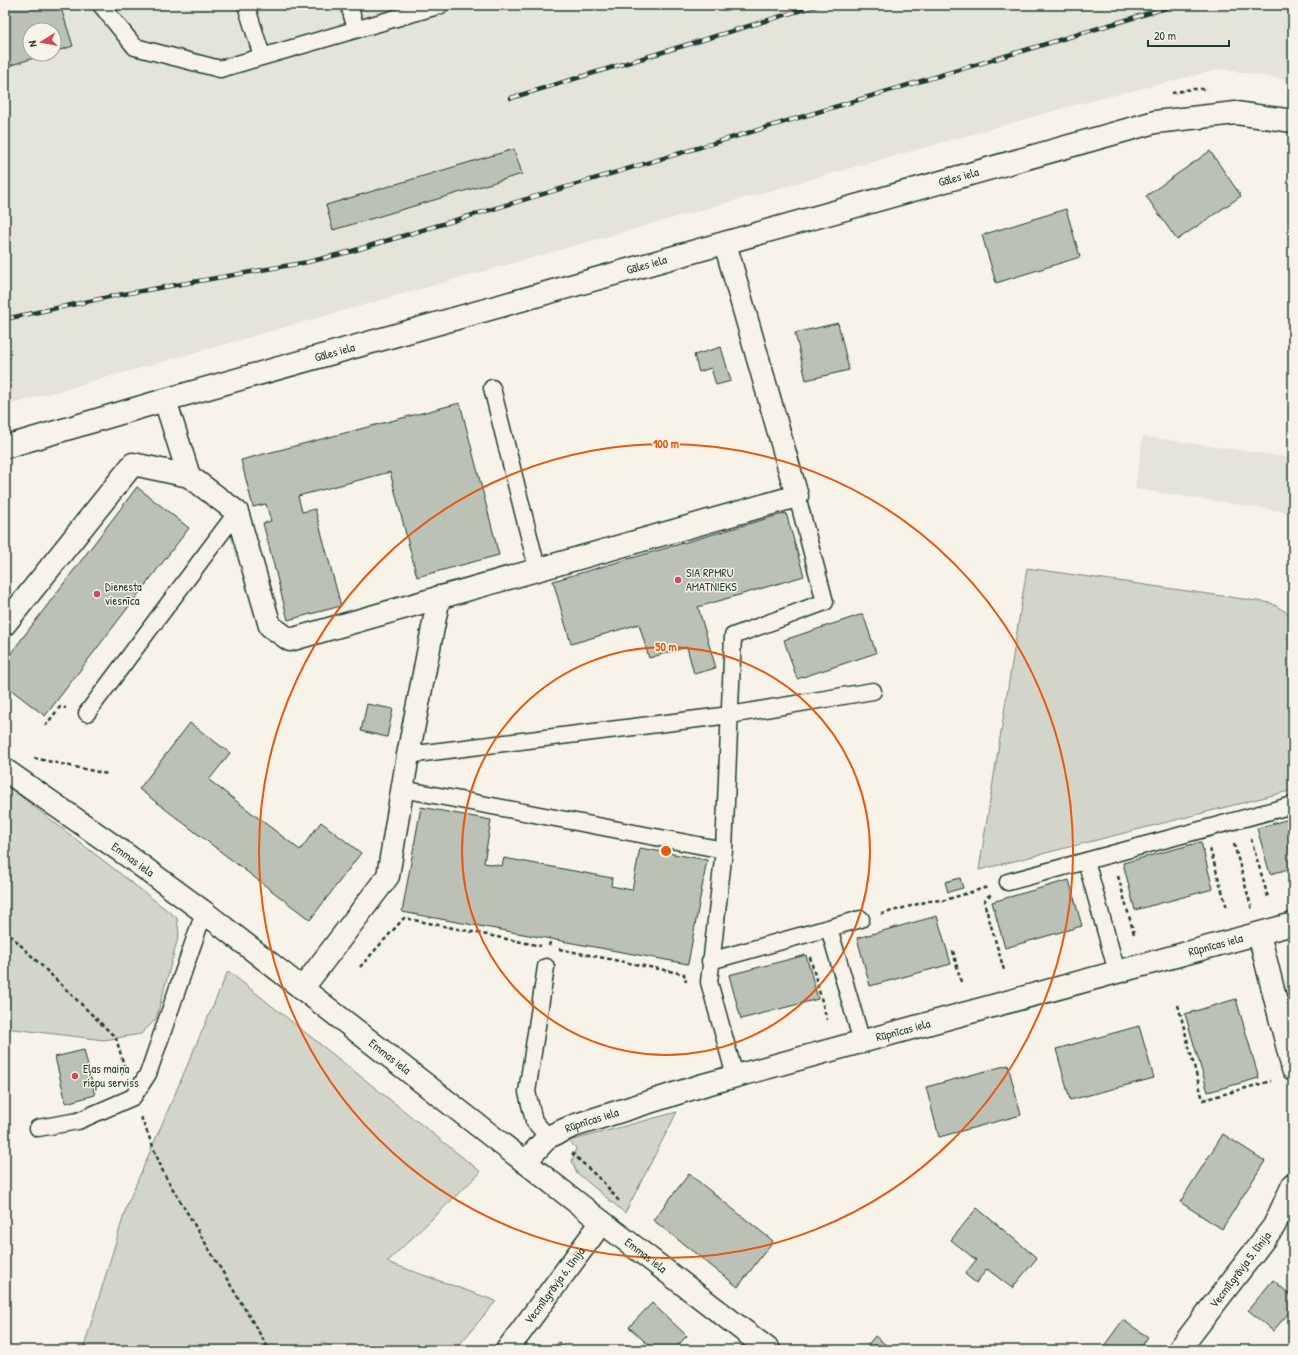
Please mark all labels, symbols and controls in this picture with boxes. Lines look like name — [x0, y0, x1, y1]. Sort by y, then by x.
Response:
north arrow — [22, 22, 62, 62]
scale bar — [1148, 22, 1229, 48]
text: 20 m — [1154, 27, 1176, 44]
text: N — [25, 40, 40, 48]
street label: Gāles iela — [936, 163, 981, 190]
street label: Gāles iela — [624, 250, 669, 278]
street label: Gāles iela — [312, 338, 357, 366]
text: 100 m — [653, 435, 679, 452]
place label: SIA RPMRU AMATNIEKS — [686, 564, 737, 595]
marker: SIA RPMRU AMATNIEKS — [673, 575, 683, 585]
place label: Dienesta viesnīca — [105, 578, 142, 609]
marker: Dienesta viesnīca — [92, 589, 102, 599]
text: 50 m — [655, 638, 677, 655]
street label: Emmas iela — [108, 838, 158, 881]
centre of rings — [659, 844, 673, 858]
street label: Rūpnīcas iela — [1186, 929, 1245, 960]
street label: Rūpnīcas iela — [874, 1014, 932, 1045]
street label: Emmas iela — [365, 1035, 415, 1078]
place label: Eļas maiņa riepu serviss — [83, 1060, 139, 1091]
marker: Eļas maiņa riepu serviss — [70, 1071, 80, 1081]
street label: Rūpnīcas iela — [562, 1103, 621, 1137]
street label: Vecmīlgrāvja 5. līnija — [1205, 1228, 1275, 1311]
street label: Emmas iela — [621, 1233, 671, 1277]
street label: Vecmīlgrāvja 6. līnija — [520, 1243, 589, 1327]

